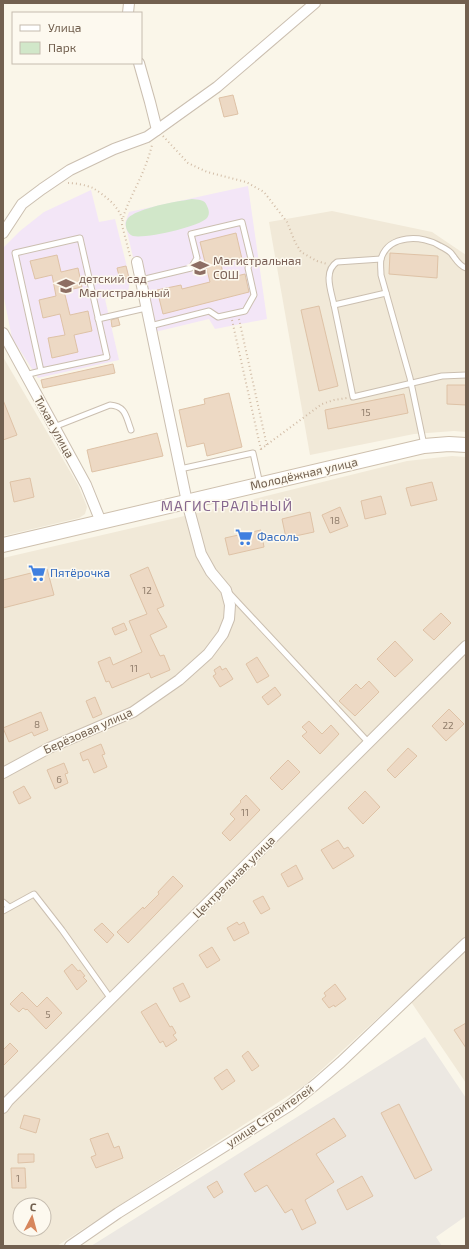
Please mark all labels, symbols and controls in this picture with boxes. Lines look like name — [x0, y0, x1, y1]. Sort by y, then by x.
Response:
legend — [12, 12, 142, 64]
text: Улица — [48, 20, 81, 34]
text: Парк — [48, 40, 77, 54]
place label: Магистральная СОШ — [213, 253, 301, 281]
school or university icon: Магистральная СОШ — [190, 258, 210, 278]
place label: детский сад Магистральный — [79, 271, 170, 299]
school or university icon: детский сад Магистральный — [56, 276, 76, 296]
street label: Тихая улица — [31, 393, 78, 460]
house number: 15 — [361, 406, 371, 418]
street label: Молодёжная улица — [249, 454, 359, 493]
district label: МАГИСТРАЛЬНЫЙ — [161, 497, 293, 514]
house number: 18 — [330, 514, 340, 526]
supermarket icon: Фасоль — [234, 527, 254, 547]
place label: Фасоль — [257, 529, 299, 543]
supermarket icon: Пятёрочка — [27, 563, 47, 583]
place label: Пятёрочка — [50, 565, 110, 579]
house number: 12 — [142, 584, 152, 596]
house number: 11 — [130, 662, 138, 674]
street label: Берёзовая улица — [41, 704, 135, 757]
house number: 8 — [34, 718, 40, 730]
house number: 22 — [442, 719, 454, 731]
house number: 6 — [56, 773, 62, 785]
house number: 11 — [241, 806, 249, 818]
street label: Центральная улица — [189, 832, 278, 921]
house number: 5 — [45, 1008, 51, 1020]
street label: улица Строителей — [223, 1081, 316, 1150]
house number: 1 — [16, 1172, 20, 1184]
north arrow — [12, 1197, 52, 1237]
text: С — [29, 1200, 38, 1213]

